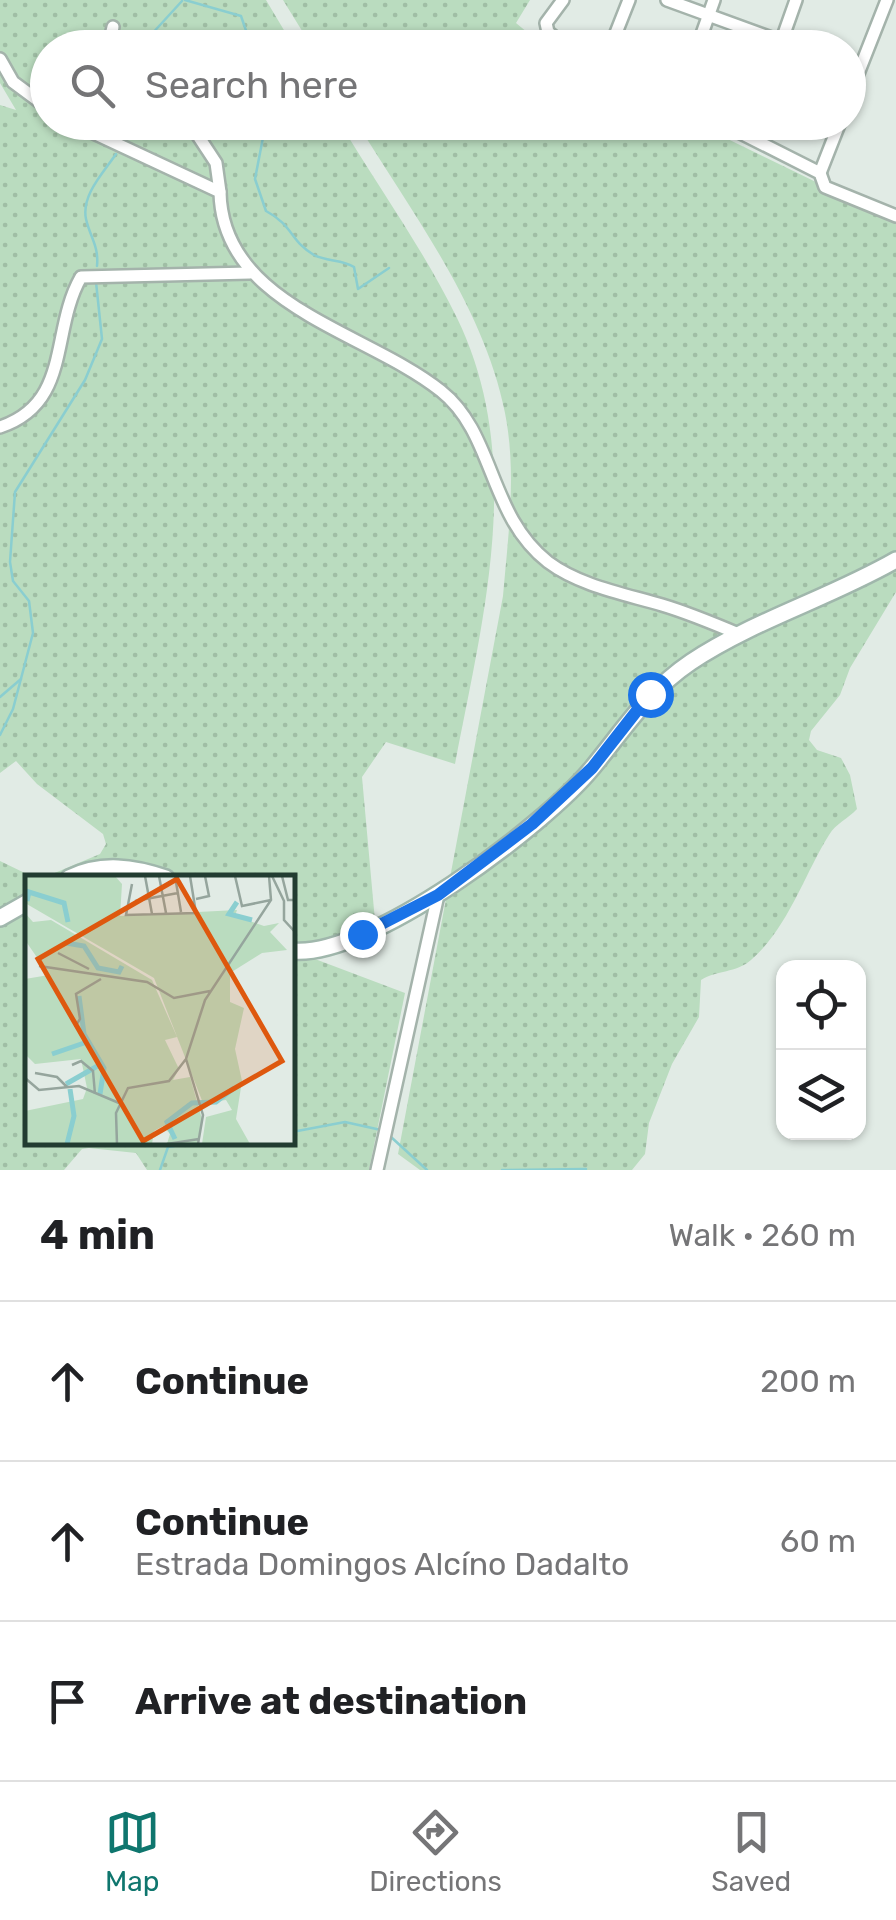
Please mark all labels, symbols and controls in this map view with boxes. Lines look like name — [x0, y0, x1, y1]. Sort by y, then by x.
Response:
search box — [30, 30, 866, 140]
icon: search — [65, 58, 120, 113]
text: Search here — [145, 62, 358, 108]
route start — [628, 672, 674, 718]
inset map — [25, 875, 295, 1145]
route end — [340, 912, 386, 958]
map controls — [776, 960, 866, 1140]
button: locate — [776, 960, 866, 1050]
button: layers — [776, 1050, 866, 1140]
text: 4 min — [40, 1210, 155, 1260]
text: Walk · 260 m — [669, 1216, 856, 1254]
icon: ahead — [40, 1354, 95, 1409]
text: Continue — [135, 1358, 309, 1404]
text: 200 m — [760, 1362, 856, 1400]
text: Continue — [135, 1499, 309, 1545]
icon: ahead — [40, 1514, 95, 1569]
text: 60 m — [780, 1522, 856, 1560]
text: Estrada Domingos Alcíno Dadalto — [135, 1545, 629, 1583]
icon: arrive — [40, 1674, 95, 1729]
text: Arrive at destination — [135, 1678, 527, 1724]
tab: Map — [105, 1805, 160, 1898]
tab: Directions — [369, 1805, 502, 1898]
tab: Saved — [711, 1805, 791, 1898]

